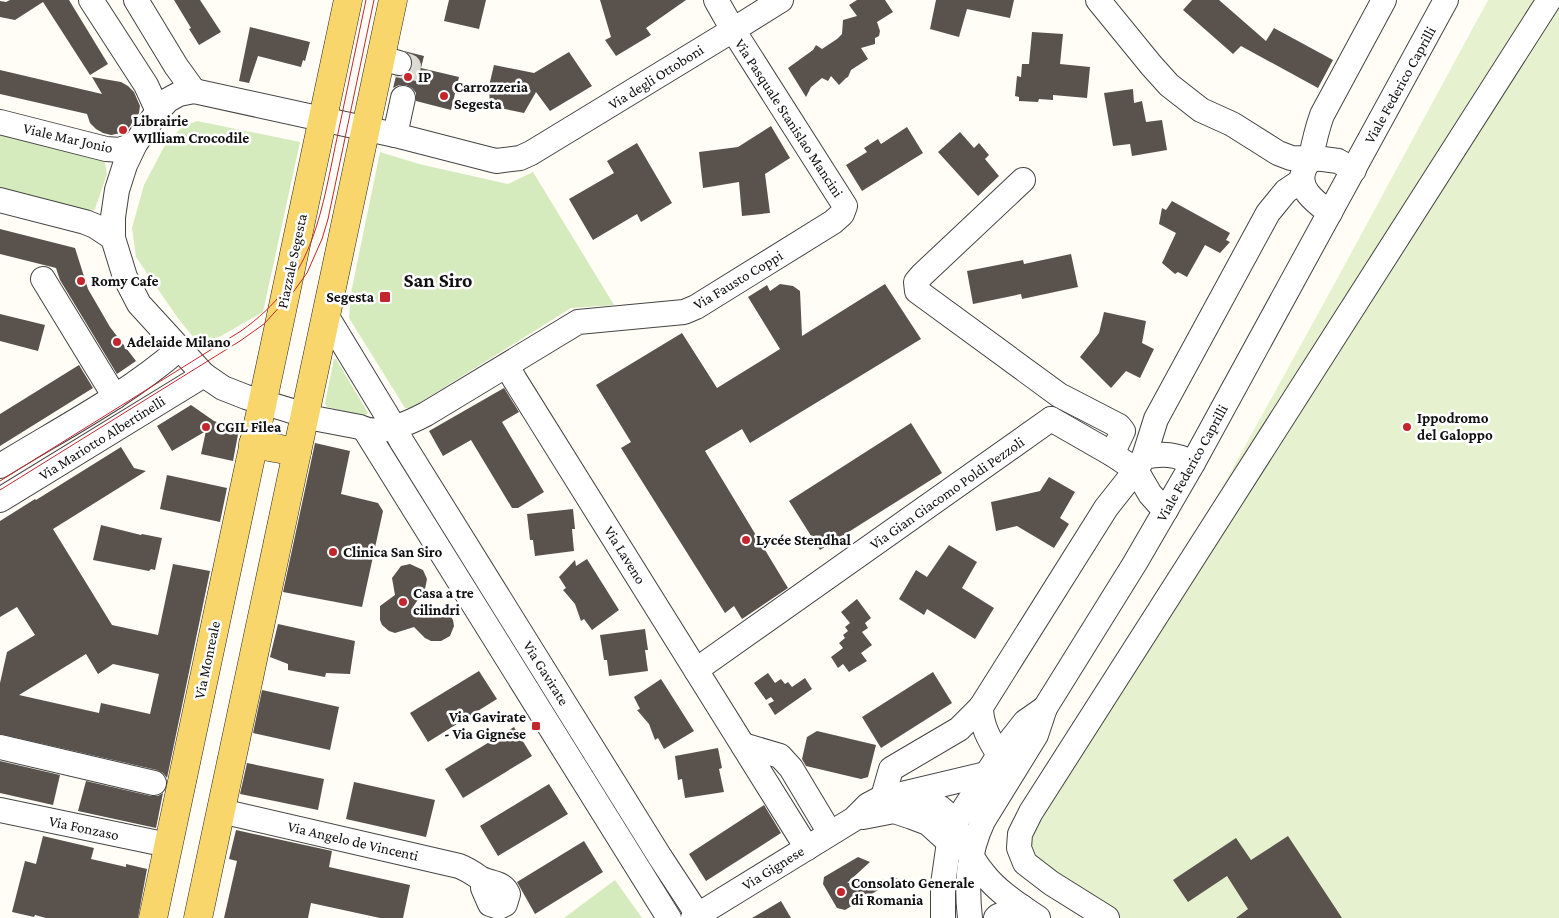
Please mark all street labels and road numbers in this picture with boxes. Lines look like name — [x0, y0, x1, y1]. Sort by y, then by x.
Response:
street label: Viale Federico Caprilli — [1361, 24, 1440, 147]
street label: Via Pasquale Stanislao Mancini — [731, 36, 846, 201]
street label: Via degli Ottoboni — [606, 41, 707, 113]
street label: Viale Mar Jonio — [21, 120, 114, 157]
street label: Piazzale Segesta — [274, 212, 311, 310]
street label: Via Fausto Coppi — [691, 247, 786, 314]
street label: Via Mariotto Albertinelli — [36, 393, 168, 483]
street label: Viale Federico Caprilli — [1153, 402, 1232, 525]
street label: Via Gian Giacomo Poldi Pezzoli — [867, 433, 1027, 552]
street label: Via Laveno — [601, 523, 649, 587]
street label: Via Monreale — [191, 619, 223, 700]
street label: Via Gavirate — [520, 638, 572, 708]
street label: Via Fonzaso — [48, 813, 120, 843]
street label: Via Angelo de Vincenti — [286, 818, 420, 865]
street label: Via Gignese — [739, 843, 808, 894]

